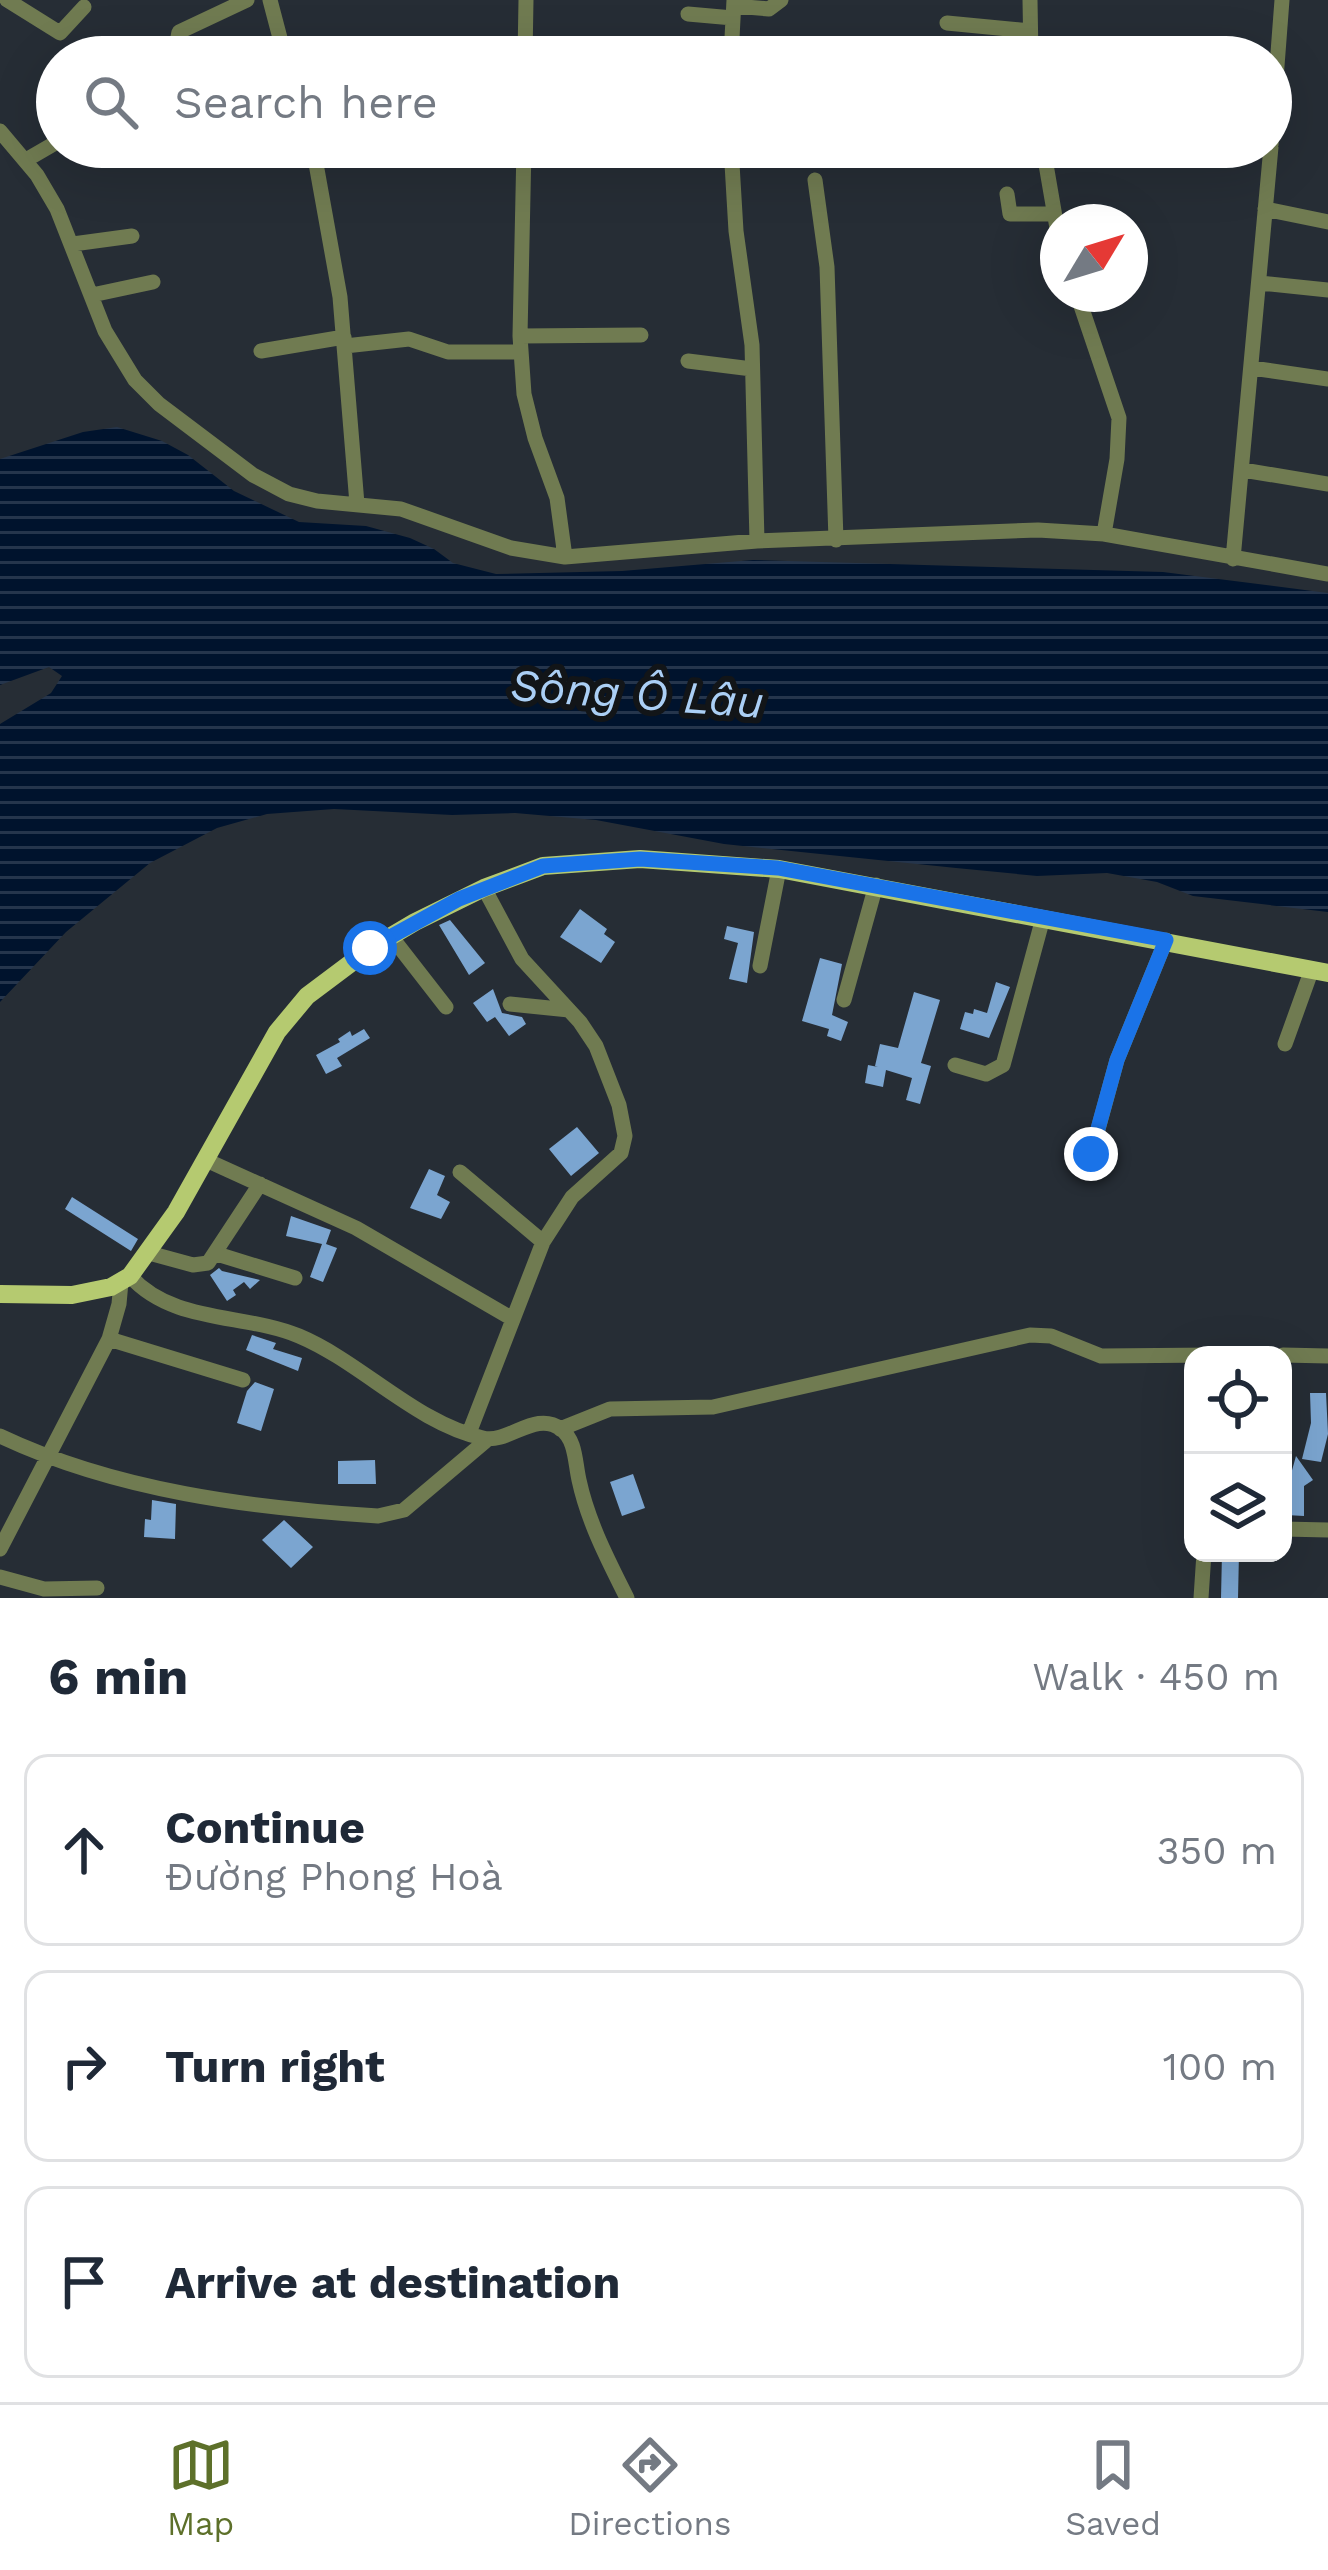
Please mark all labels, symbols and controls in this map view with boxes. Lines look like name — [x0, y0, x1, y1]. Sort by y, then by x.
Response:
search box — [36, 36, 1292, 168]
icon: search — [78, 69, 144, 135]
text: Search here — [174, 76, 438, 129]
north arrow — [1040, 204, 1148, 312]
water label: Sông Ô Lâu — [508, 658, 765, 729]
route start — [343, 921, 397, 975]
route end — [1064, 1127, 1118, 1181]
map controls — [1184, 1346, 1292, 1562]
button: locate — [1184, 1346, 1292, 1454]
button: layers — [1184, 1454, 1292, 1562]
text: 6 min — [48, 1647, 188, 1706]
text: Walk · 450 m — [1032, 1654, 1280, 1699]
text: Continue — [165, 1801, 365, 1854]
icon: ahead — [51, 1817, 117, 1883]
text: 350 m — [1157, 1828, 1277, 1873]
text: Đường Phong Hoà — [165, 1854, 503, 1899]
icon: right — [51, 2033, 117, 2099]
text: Turn right — [165, 2040, 385, 2093]
text: 100 m — [1163, 2044, 1277, 2089]
icon: arrive — [51, 2249, 117, 2315]
text: Arrive at destination — [165, 2256, 620, 2309]
tab: Map — [167, 2432, 234, 2543]
tab: Directions — [568, 2432, 731, 2543]
tab: Saved — [1065, 2432, 1161, 2543]

